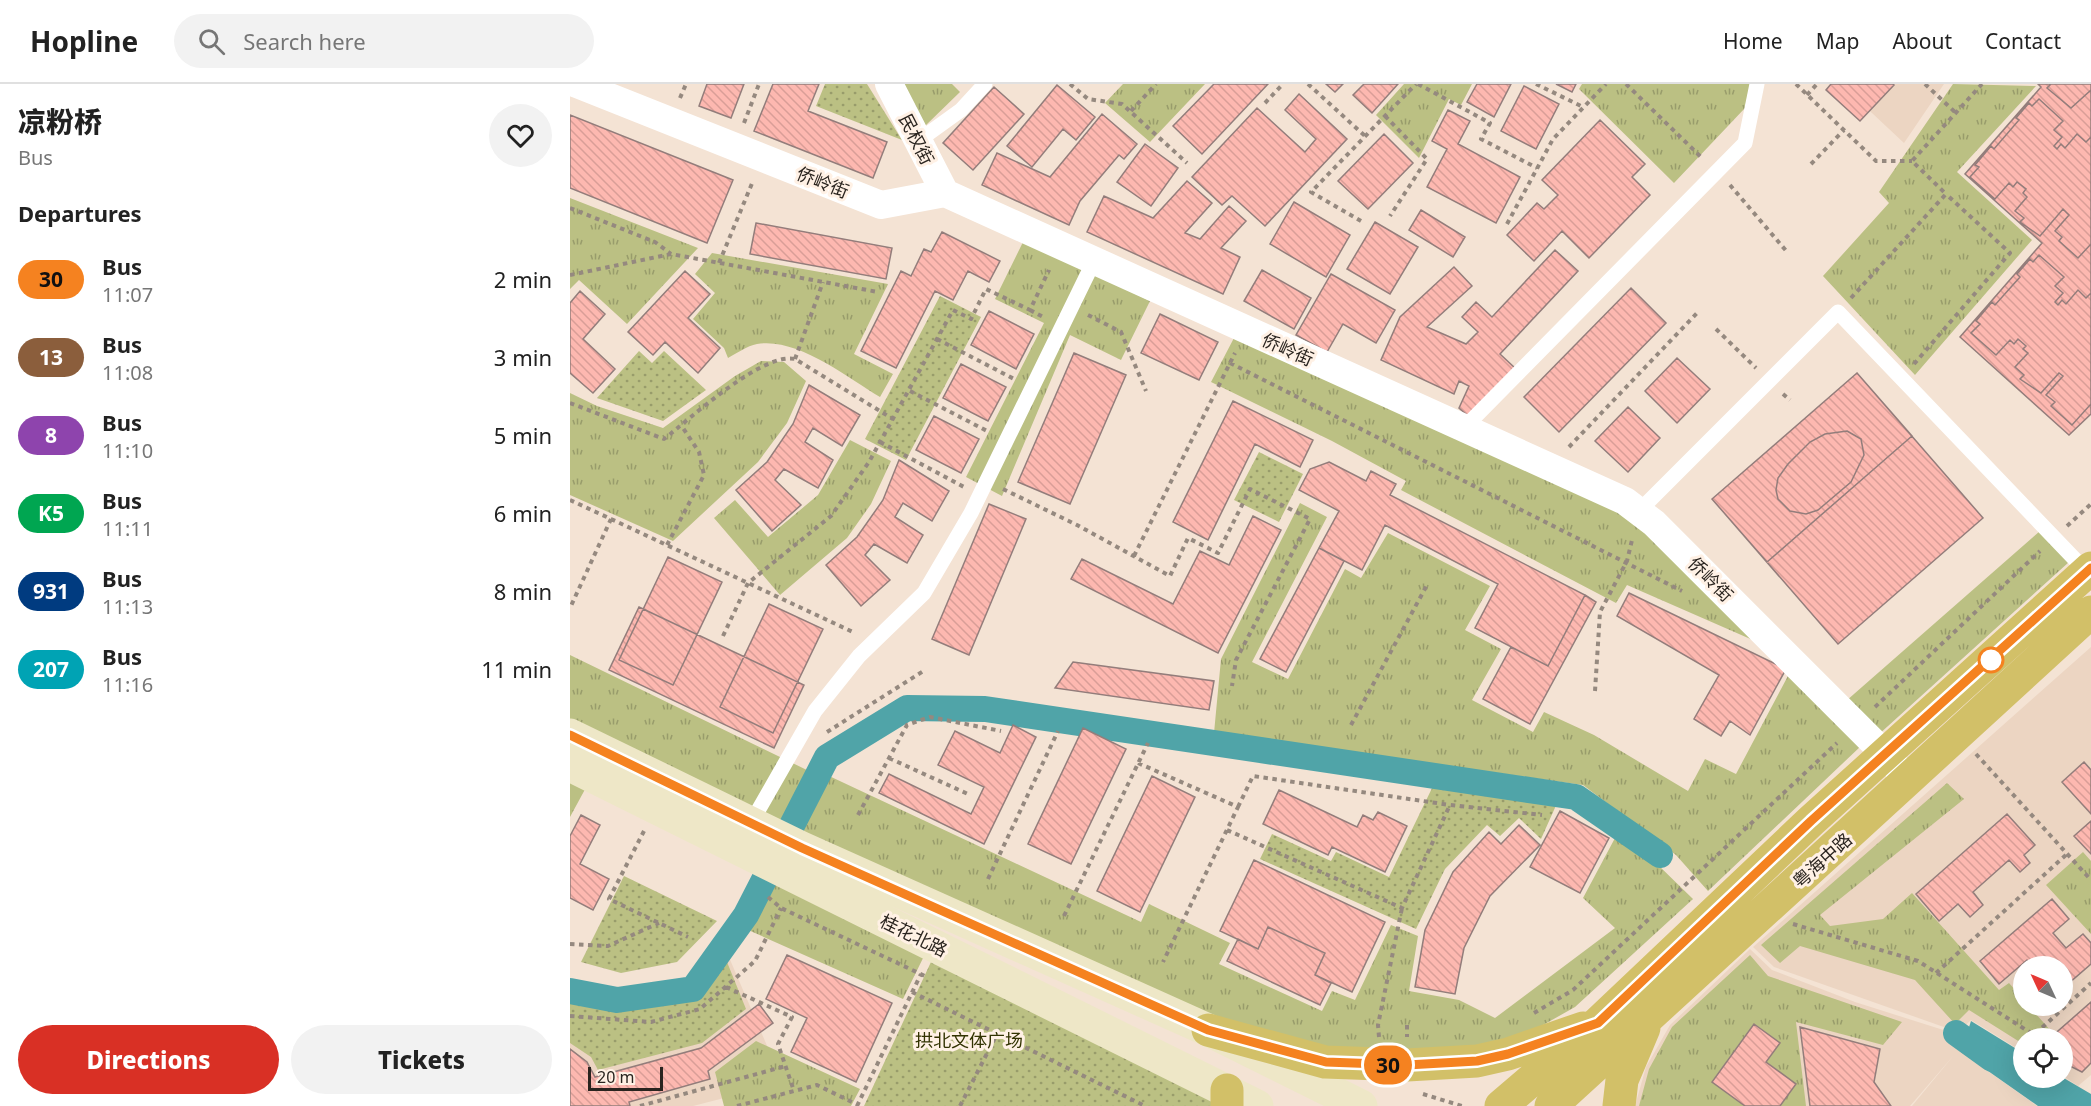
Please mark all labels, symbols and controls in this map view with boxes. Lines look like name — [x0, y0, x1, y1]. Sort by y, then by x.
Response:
search box — [174, 14, 594, 68]
text: Hopline — [30, 22, 138, 60]
icon: search — [195, 25, 228, 58]
text: Search here — [243, 26, 366, 56]
text: Home — [1723, 27, 1783, 55]
text: Map — [1816, 27, 1859, 55]
text: About — [1892, 27, 1952, 55]
text: Contact — [1985, 27, 2061, 55]
text: 凉粉桥 — [18, 102, 102, 140]
button: heart — [489, 104, 552, 167]
street label: 民权街 — [894, 109, 940, 169]
text: Bus — [18, 144, 53, 171]
street label: 侨岭街 — [793, 161, 853, 203]
text: Departures — [18, 198, 142, 228]
text: Bus — [102, 251, 142, 281]
text: 2 min — [494, 264, 552, 294]
text: 30 — [39, 265, 63, 293]
text: 11:07 — [102, 281, 153, 308]
street label: 侨岭街 — [1258, 327, 1318, 371]
text: Bus — [102, 329, 142, 359]
text: 3 min — [494, 342, 552, 372]
text: 13 — [39, 343, 63, 371]
text: 11:08 — [102, 359, 153, 386]
text: Bus — [102, 407, 142, 437]
text: 5 min — [494, 420, 552, 450]
text: 8 — [45, 421, 57, 449]
text: 11:10 — [102, 437, 153, 464]
text: Bus — [102, 485, 142, 515]
text: 6 min — [494, 498, 552, 528]
text: K5 — [38, 499, 64, 527]
text: 11:11 — [102, 515, 153, 542]
street label: 侨岭街 — [1683, 551, 1739, 607]
text: Bus — [102, 563, 142, 593]
text: 8 min — [494, 576, 552, 606]
text: 931 — [33, 577, 69, 605]
text: 11:13 — [102, 593, 153, 620]
text: Bus — [102, 641, 142, 671]
unlabelled marker — [1978, 647, 2004, 673]
text: 11 min — [481, 654, 552, 684]
text: 207 — [33, 655, 69, 683]
text: 11:16 — [102, 671, 153, 698]
street label: 粤海中路 — [1787, 827, 1857, 893]
street label: 桂花北路 — [876, 908, 952, 962]
north arrow — [2013, 956, 2073, 1016]
map controls — [2013, 956, 2073, 1088]
button: Directions — [18, 1025, 279, 1094]
button: Tickets — [291, 1025, 552, 1094]
park label: 拱北文体广场 — [915, 1028, 1023, 1052]
button: locate — [2013, 1028, 2073, 1088]
line badge: 30 — [1361, 1046, 1415, 1084]
text: 30 — [1376, 1051, 1400, 1079]
scale bar — [588, 1064, 663, 1092]
text: 20 m — [597, 1066, 634, 1088]

